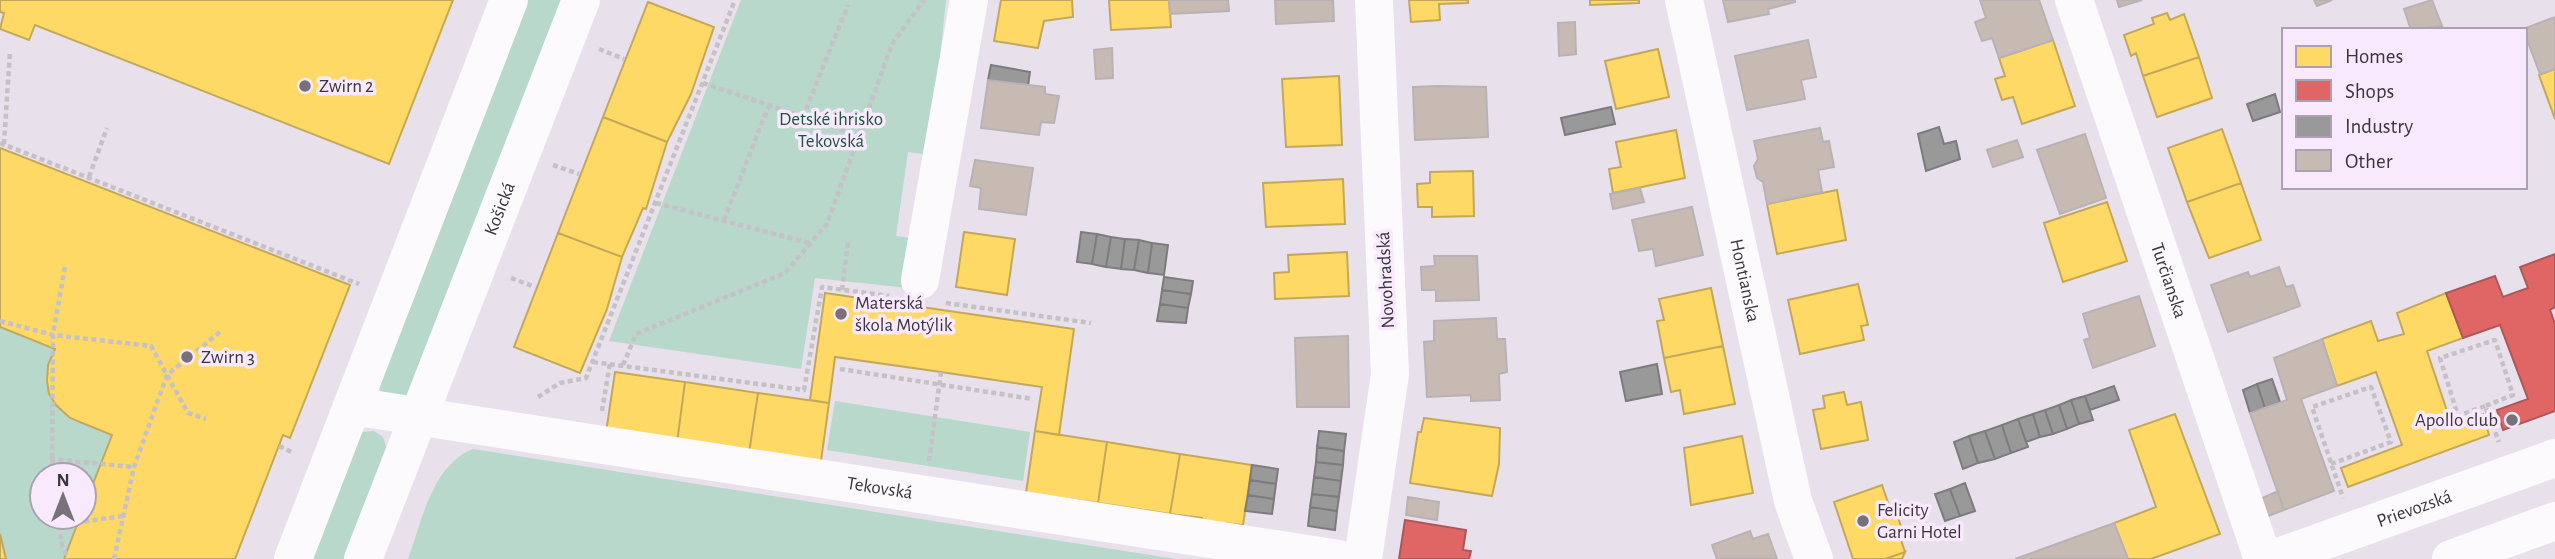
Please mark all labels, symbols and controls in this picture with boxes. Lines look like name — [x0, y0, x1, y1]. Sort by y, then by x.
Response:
legend — [2282, 28, 2527, 189]
text: Homes — [2345, 46, 2403, 67]
place label: Zwirn 2 — [319, 77, 374, 96]
marker: Zwirn 2 — [297, 78, 313, 94]
text: Shops — [2345, 81, 2394, 102]
park label: Detské ihrisko Tekovská — [779, 110, 883, 151]
text: Industry — [2345, 116, 2413, 137]
text: Other — [2345, 151, 2393, 172]
street label: Košická — [481, 179, 519, 238]
street label: Novohradská — [1374, 231, 1398, 329]
street label: Hontianska — [1727, 237, 1763, 324]
street label: Turčianska — [2147, 240, 2190, 321]
place label: Materská škola Motýlik — [855, 294, 953, 335]
marker: Materská škola Motýlik — [833, 306, 849, 322]
place label: Zwirn 3 — [201, 348, 255, 367]
marker: Zwirn 3 — [179, 349, 195, 365]
place label: Apollo club — [2415, 411, 2498, 430]
marker: Apollo club — [2504, 412, 2520, 428]
north arrow — [28, 461, 98, 531]
text: N — [56, 471, 70, 490]
street label: Tekovská — [845, 473, 914, 502]
street label: Prievozská — [2374, 486, 2454, 531]
place label: Felicity Garni Hotel — [1877, 501, 1962, 542]
marker: Felicity Garni Hotel — [1855, 513, 1871, 529]

